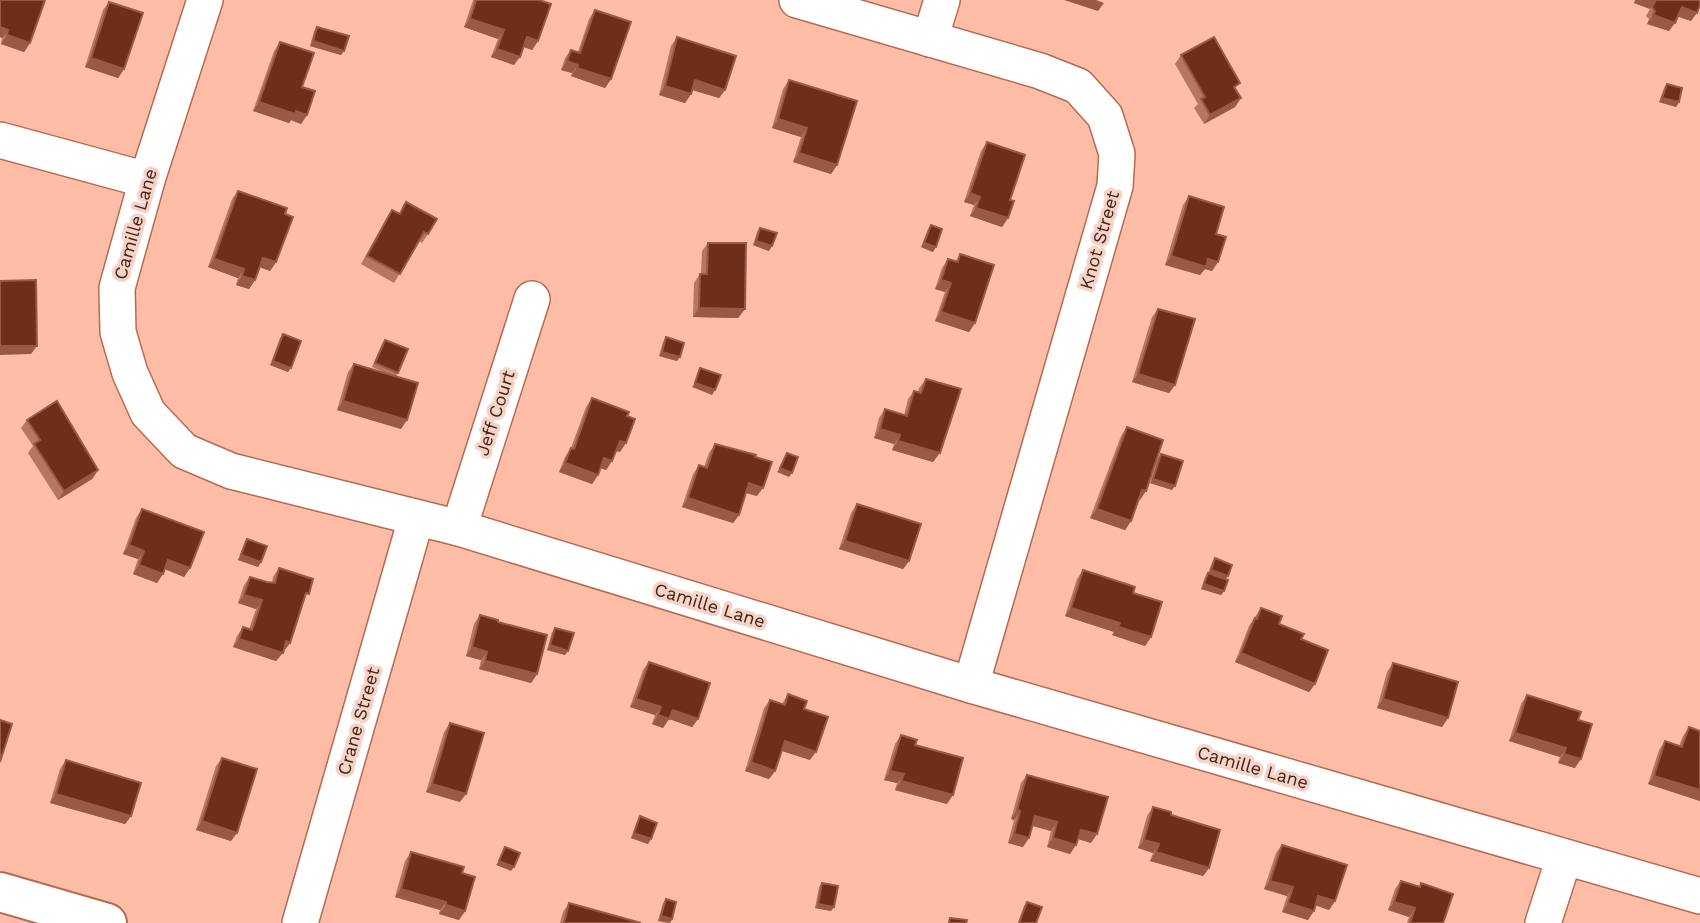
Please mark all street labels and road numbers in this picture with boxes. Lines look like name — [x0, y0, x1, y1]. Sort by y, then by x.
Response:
street label: Camille Lane — [109, 166, 161, 282]
street label: Knot Street — [1075, 188, 1123, 292]
street label: Jeff Court — [471, 367, 519, 458]
street label: Camille Lane — [652, 578, 768, 632]
street label: Crane Street — [333, 664, 384, 777]
street label: Camille Lane — [1195, 741, 1311, 793]

